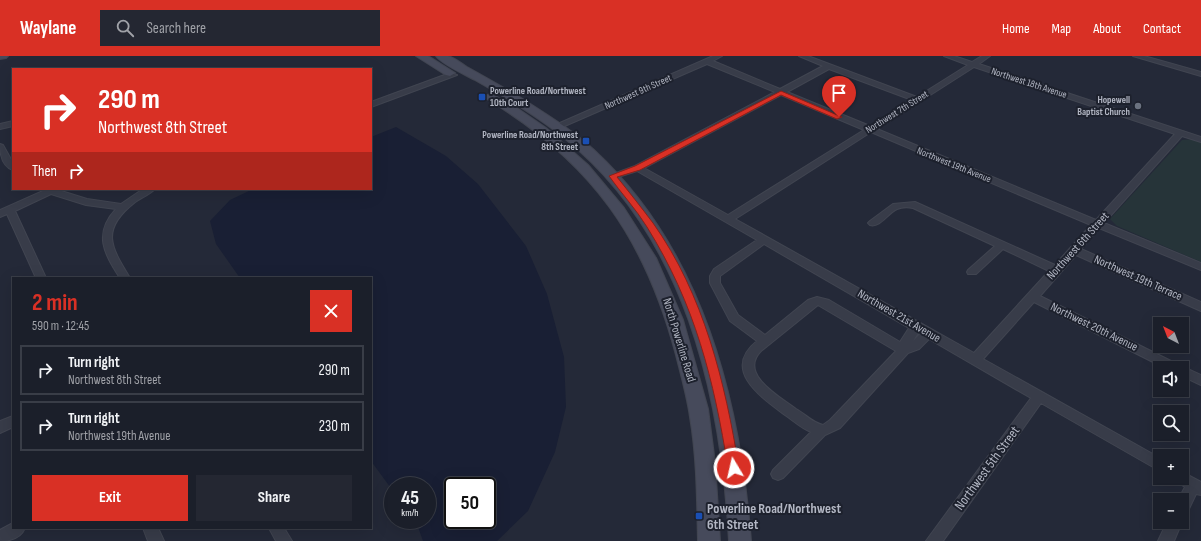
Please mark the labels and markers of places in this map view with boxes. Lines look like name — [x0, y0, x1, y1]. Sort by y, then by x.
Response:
pin — [822, 76, 856, 117]
place label: Powerline Road/Northwest 10th Court — [490, 85, 586, 109]
marker: Powerline Road/Northwest 10th Court — [477, 92, 487, 102]
place label: Hopewell Baptist Church — [1077, 94, 1130, 118]
marker: Hopewell Baptist Church — [1133, 101, 1143, 111]
place label: Powerline Road/Northwest 8th Street — [482, 129, 579, 153]
marker: Powerline Road/Northwest 8th Street — [581, 136, 591, 146]
place label: Powerline Road/Northwest 6th Street — [707, 500, 841, 533]
marker: Powerline Road/Northwest 6th Street — [694, 511, 704, 521]

